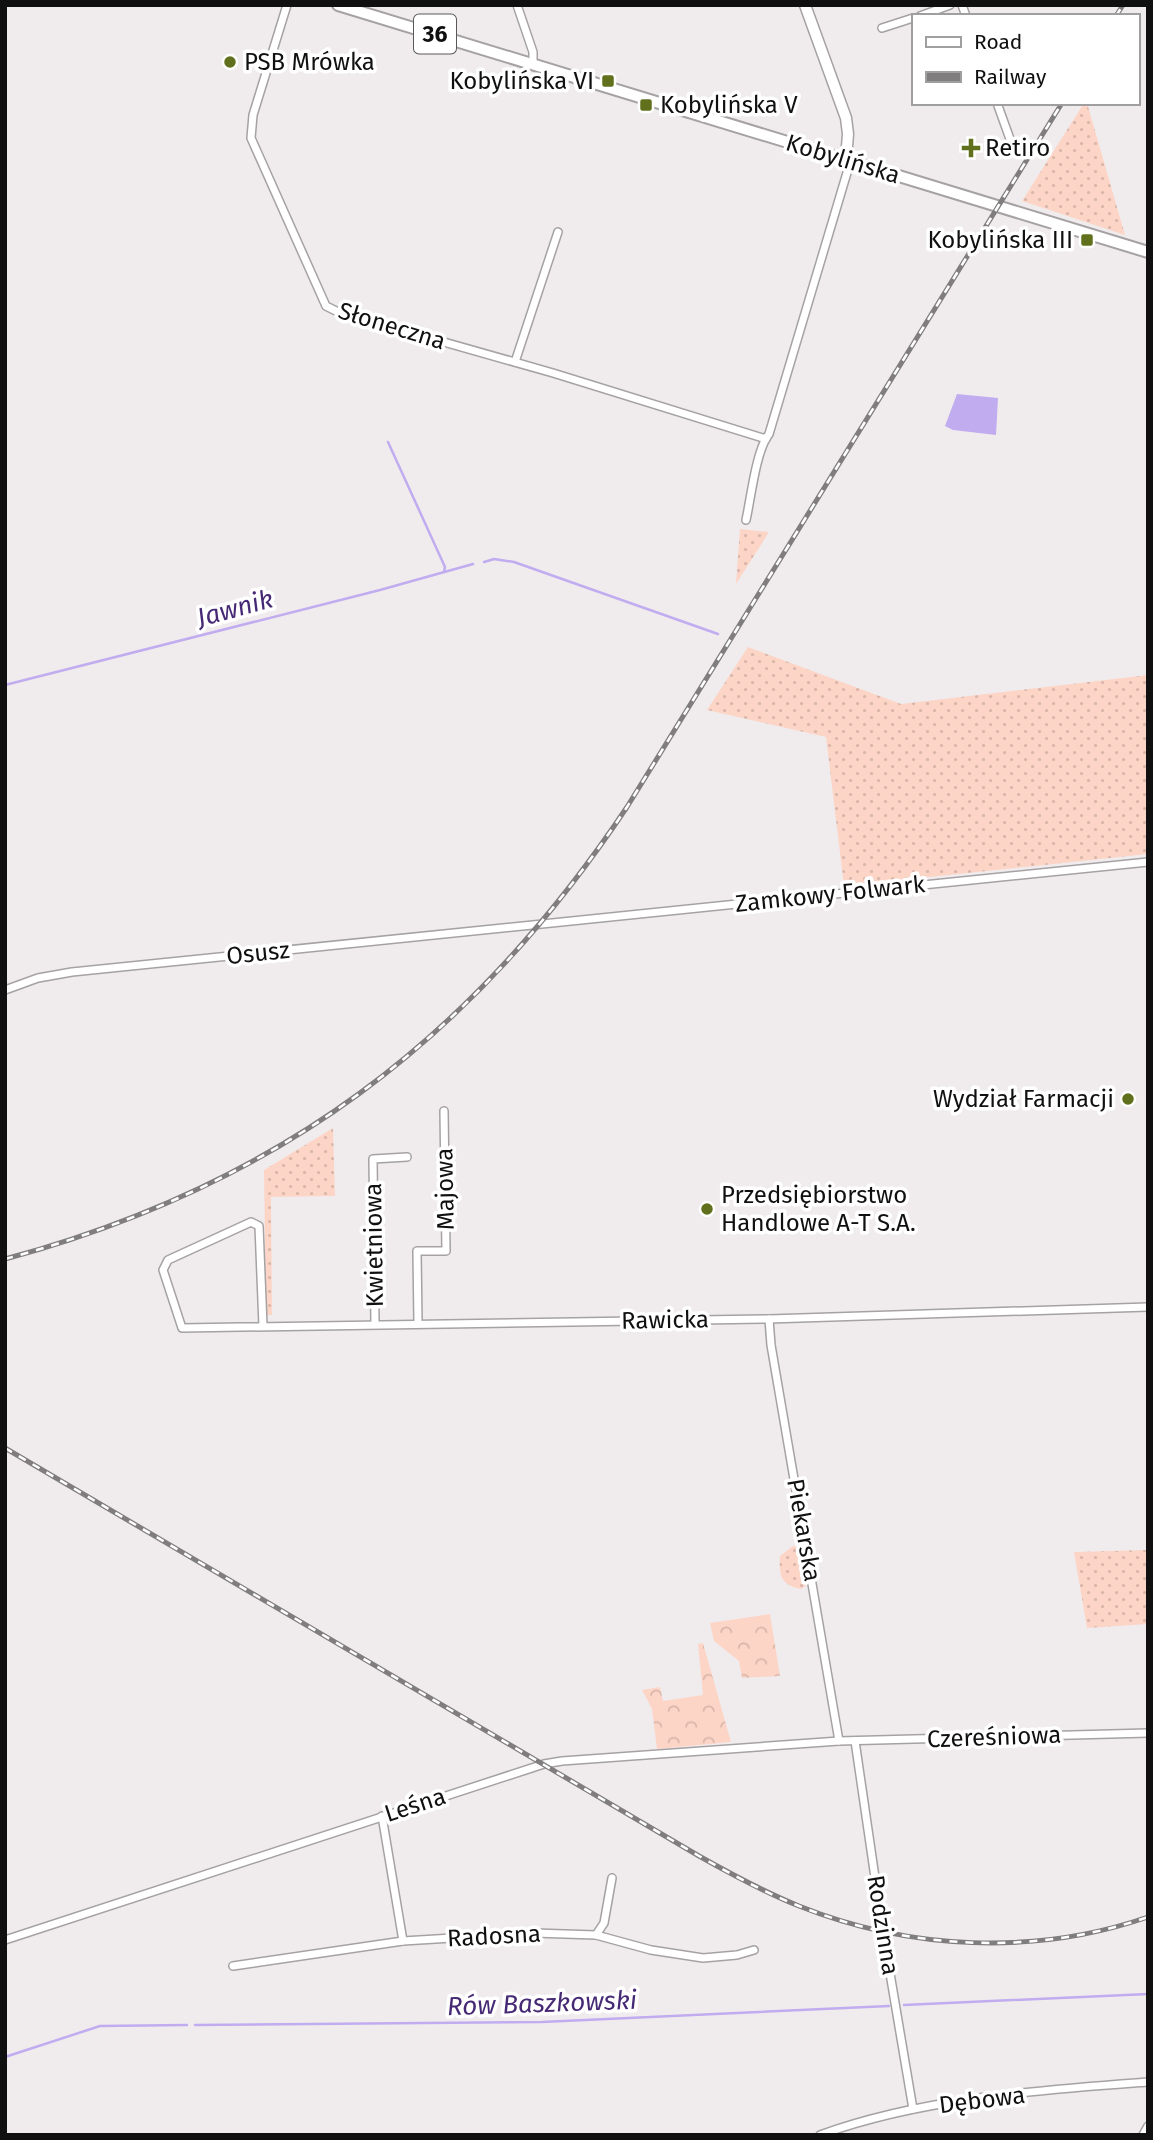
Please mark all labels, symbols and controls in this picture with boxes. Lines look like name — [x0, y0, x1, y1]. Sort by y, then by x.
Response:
road number: 36 — [414, 14, 456, 54]
legend — [912, 14, 1139, 105]
text: Road — [974, 29, 1022, 55]
place label: PSB Mrówka — [244, 48, 375, 76]
marker: PSB Mrówka — [222, 54, 238, 70]
text: Railway — [974, 64, 1047, 90]
place label: Kobylińska VI — [449, 67, 594, 95]
marker: Kobylińska VI — [600, 73, 616, 89]
place label: Kobylińska V — [660, 91, 798, 119]
marker: Kobylińska V — [638, 97, 654, 113]
street label: Kobylińska — [783, 128, 903, 190]
place label: Retiro — [985, 134, 1050, 162]
marker: Retiro — [963, 140, 979, 156]
place label: Kobylińska III — [928, 226, 1073, 254]
marker: Kobylińska III — [1079, 232, 1095, 248]
street label: Słoneczna — [335, 296, 449, 356]
water label: Jawnik — [192, 583, 277, 634]
street label: Zamkowy Folwark — [734, 870, 927, 918]
street label: Osusz — [225, 936, 291, 970]
place label: Wydział Farmacji — [933, 1085, 1114, 1113]
marker: Wydział Farmacji — [1120, 1091, 1136, 1107]
street label: Majowa — [430, 1148, 460, 1230]
place label: Przedsiębiorstwo Handlowe A-T S.A. — [721, 1181, 916, 1237]
street label: Kwietniowa — [359, 1182, 389, 1308]
marker: Przedsiębiorstwo Handlowe A-T S.A. — [699, 1201, 715, 1217]
street label: Rawicka — [621, 1305, 709, 1335]
street label: Piekarska — [781, 1476, 827, 1584]
street label: Czereśniowa — [926, 1721, 1062, 1753]
street label: Leśna — [381, 1782, 449, 1828]
street label: Rodzinna — [861, 1873, 905, 1977]
street label: Radosna — [446, 1920, 542, 1952]
water label: Rów Baszkowski — [446, 1985, 638, 2022]
street label: Dębowa — [937, 2081, 1027, 2119]

